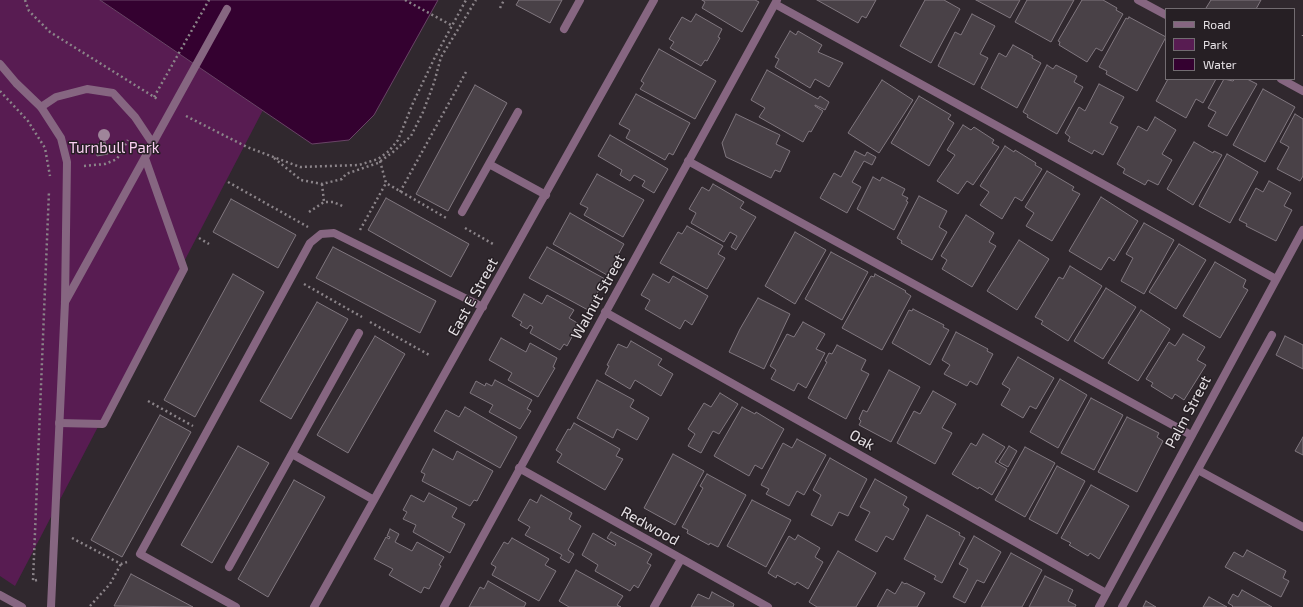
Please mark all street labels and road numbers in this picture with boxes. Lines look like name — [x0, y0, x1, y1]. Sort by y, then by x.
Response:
street label: Walnut Street — [567, 251, 629, 343]
street label: East E Street — [444, 255, 502, 339]
street label: Palm Street — [1161, 373, 1215, 451]
street label: Oak — [846, 426, 878, 454]
street label: Redwood — [618, 503, 682, 549]

